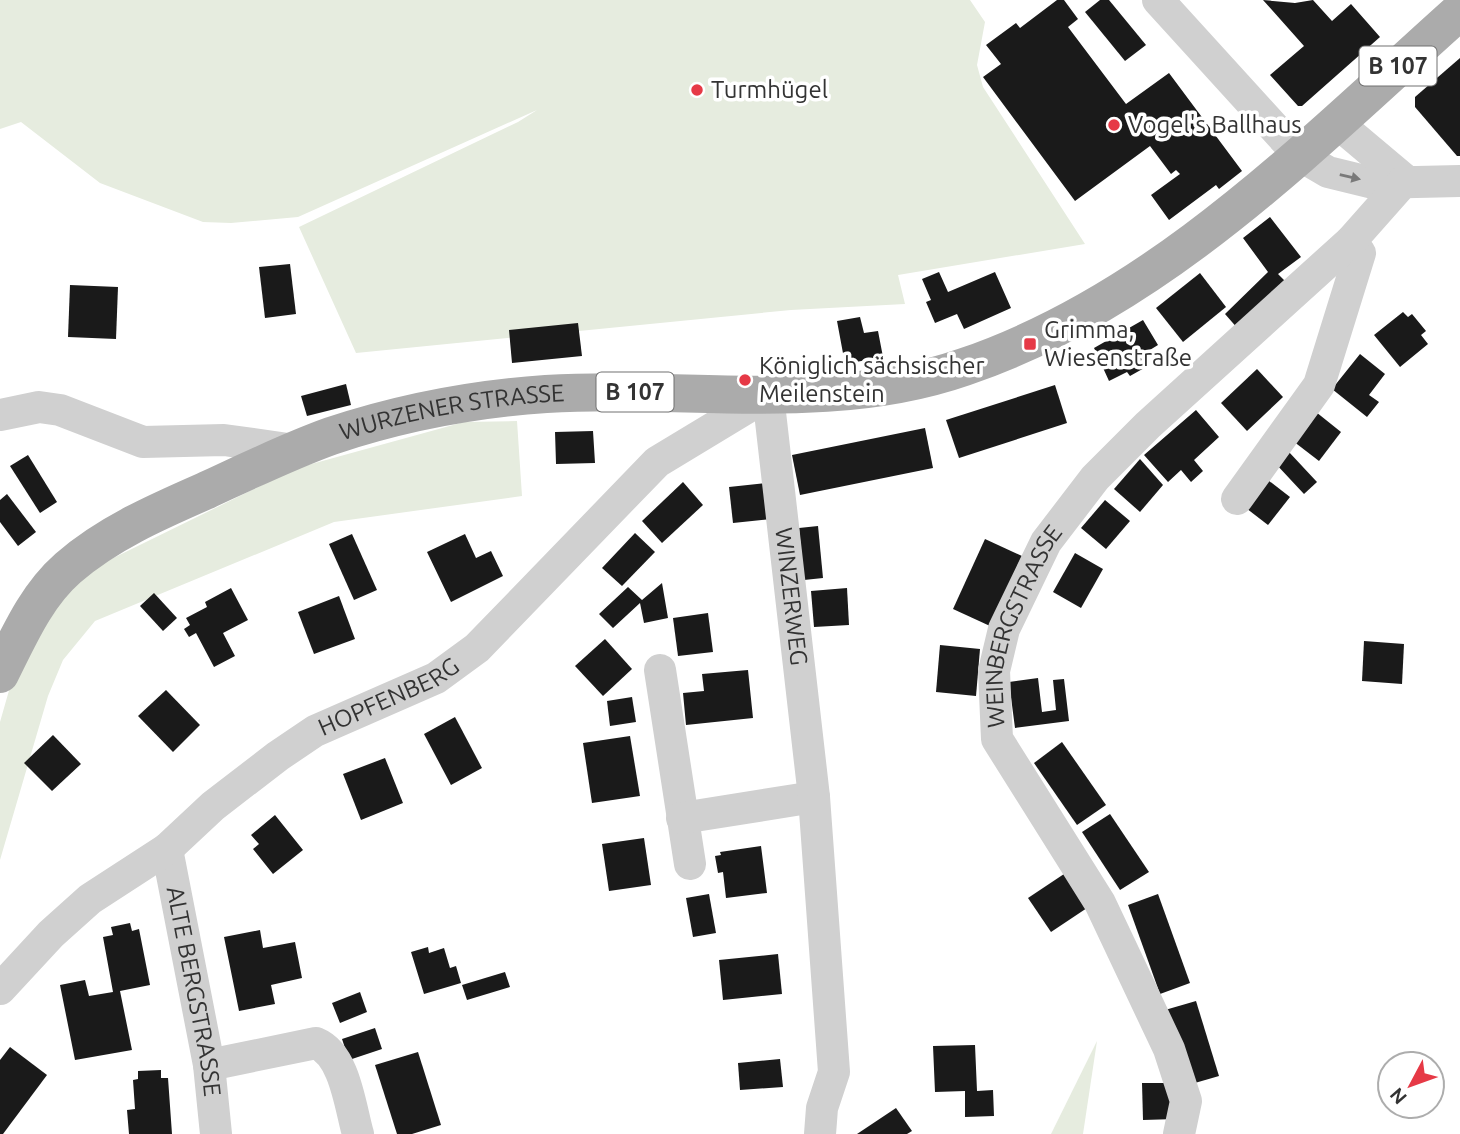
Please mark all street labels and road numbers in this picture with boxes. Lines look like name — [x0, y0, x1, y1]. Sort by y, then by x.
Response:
road number: B 107 — [1360, 46, 1436, 86]
road number: B 107 — [596, 372, 674, 412]
street label: WURZENER STRASSE — [336, 379, 565, 445]
street label: WEINBERGSTRASSE — [980, 519, 1067, 728]
street label: WINZERWEG — [770, 526, 813, 667]
street label: HOPFENBERG — [314, 652, 464, 741]
street label: ALTE BERGSTRASSE — [162, 884, 226, 1098]

